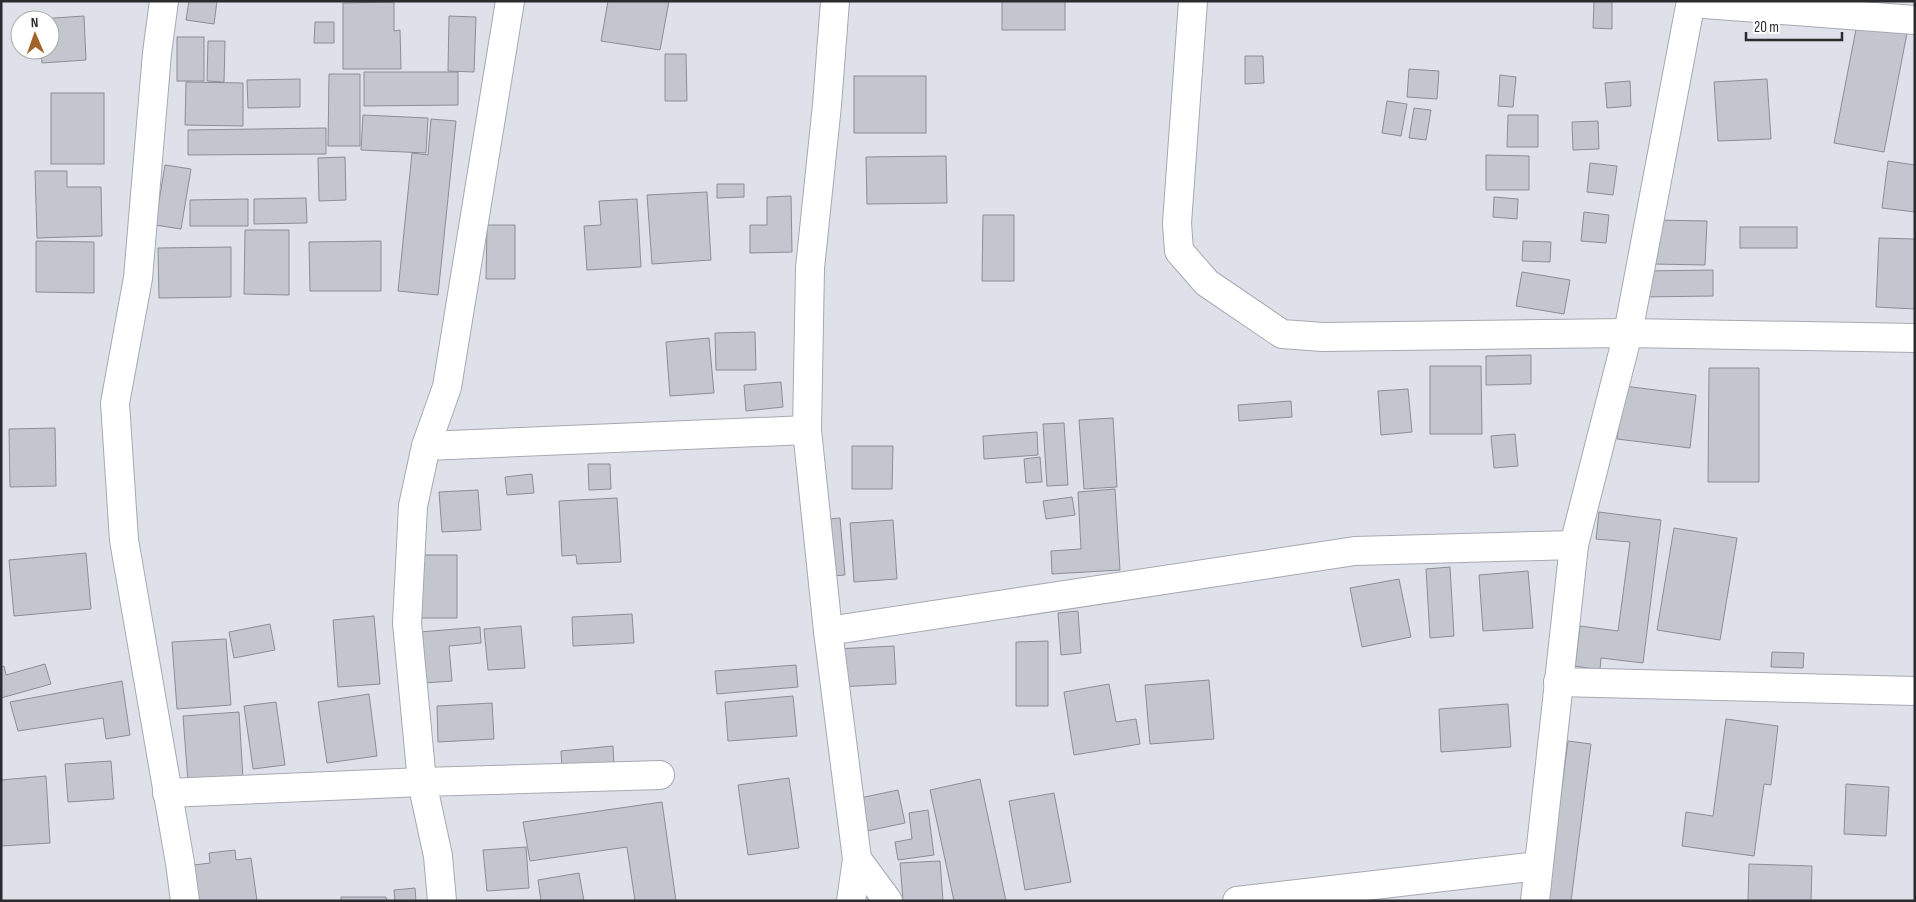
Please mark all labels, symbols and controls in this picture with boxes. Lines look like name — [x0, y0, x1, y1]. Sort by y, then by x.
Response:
north arrow — [10, 10, 60, 60]
scale bar — [1746, 10, 1842, 42]
text: N — [31, 14, 39, 31]
text: 20 m — [1754, 18, 1779, 37]

